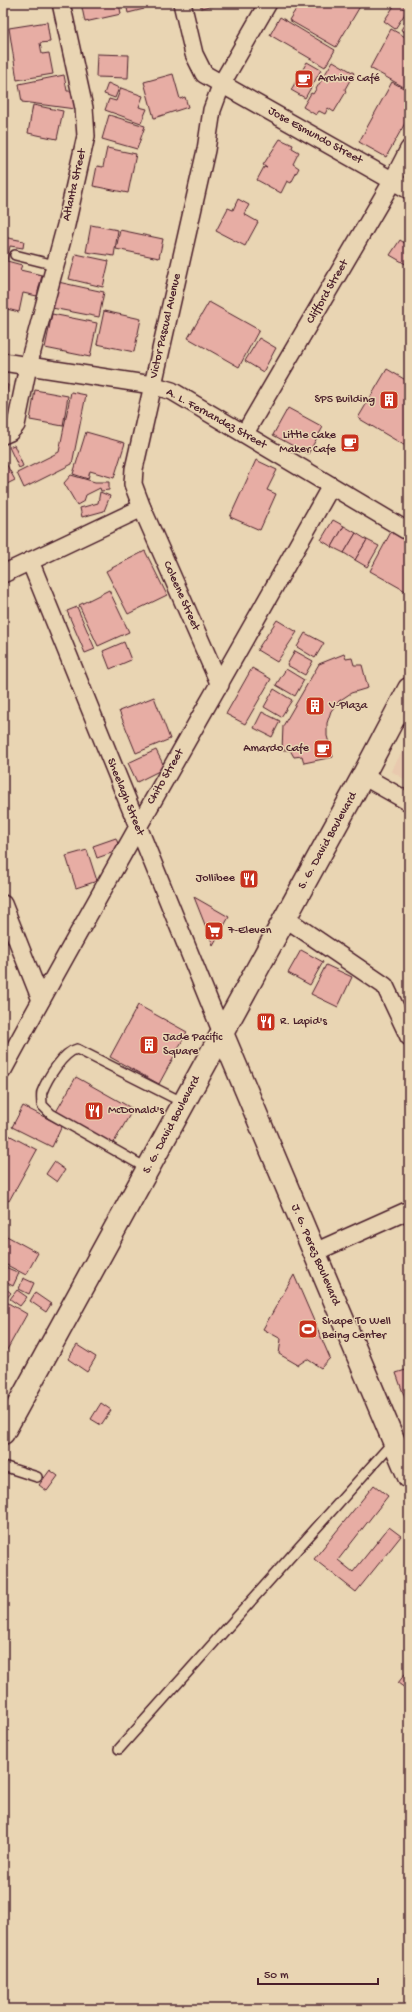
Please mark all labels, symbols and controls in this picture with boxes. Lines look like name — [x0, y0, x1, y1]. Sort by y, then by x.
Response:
cafe icon: Archive Café — [293, 68, 315, 90]
place label: Archive Café — [318, 72, 381, 86]
street label: Jose Esmundo Street — [265, 104, 366, 168]
street label: Atlanta Street — [60, 147, 90, 222]
street label: Clifford Street — [304, 257, 352, 326]
street label: Victor Pascual Avenue — [147, 271, 185, 381]
street label: A. L. Fernandez Street — [163, 386, 270, 453]
building icon: SP5 Building — [378, 389, 400, 411]
place label: SP5 Building — [314, 393, 375, 407]
place label: Little Cake Maker Cafe — [279, 429, 337, 457]
cafe icon: Little Cake Maker Cafe — [339, 432, 361, 454]
street label: Coleene Street — [159, 559, 203, 634]
building icon: V-Plaza — [304, 695, 326, 717]
place label: V-Plaza — [328, 699, 368, 713]
cafe icon: Amardo Cafe — [312, 738, 334, 760]
place label: Amardo Cafe — [243, 742, 310, 756]
street label: Chito Street — [145, 746, 188, 807]
street label: Sheelagh Street — [103, 756, 147, 839]
street label: S. G. David Boulevard — [296, 789, 361, 892]
restaurant icon: Jollibee — [238, 868, 260, 890]
place label: Jollibee — [196, 872, 236, 886]
supermarket icon: 7-Eleven — [203, 920, 225, 942]
place label: 7-Eleven — [227, 924, 272, 938]
restaurant icon: R. Lapid's — [255, 1011, 277, 1033]
place label: R. Lapid's — [280, 1015, 328, 1029]
place label: Jade Pacific Square — [163, 1031, 223, 1059]
building icon: Jade Pacific Square — [138, 1034, 160, 1056]
street label: S. G. David Boulevard — [140, 1073, 204, 1176]
restaurant icon: McDonald's — [83, 1100, 105, 1122]
place label: McDonald's — [108, 1104, 165, 1118]
street label: J. G. Perez Boulevard — [287, 1202, 343, 1309]
place label: Shape To Well Being Center — [321, 1315, 391, 1343]
sports icon: Shape To Well Being Center — [297, 1318, 319, 1340]
scale bar — [258, 1960, 378, 1986]
text: 50 m — [264, 1969, 289, 1983]

